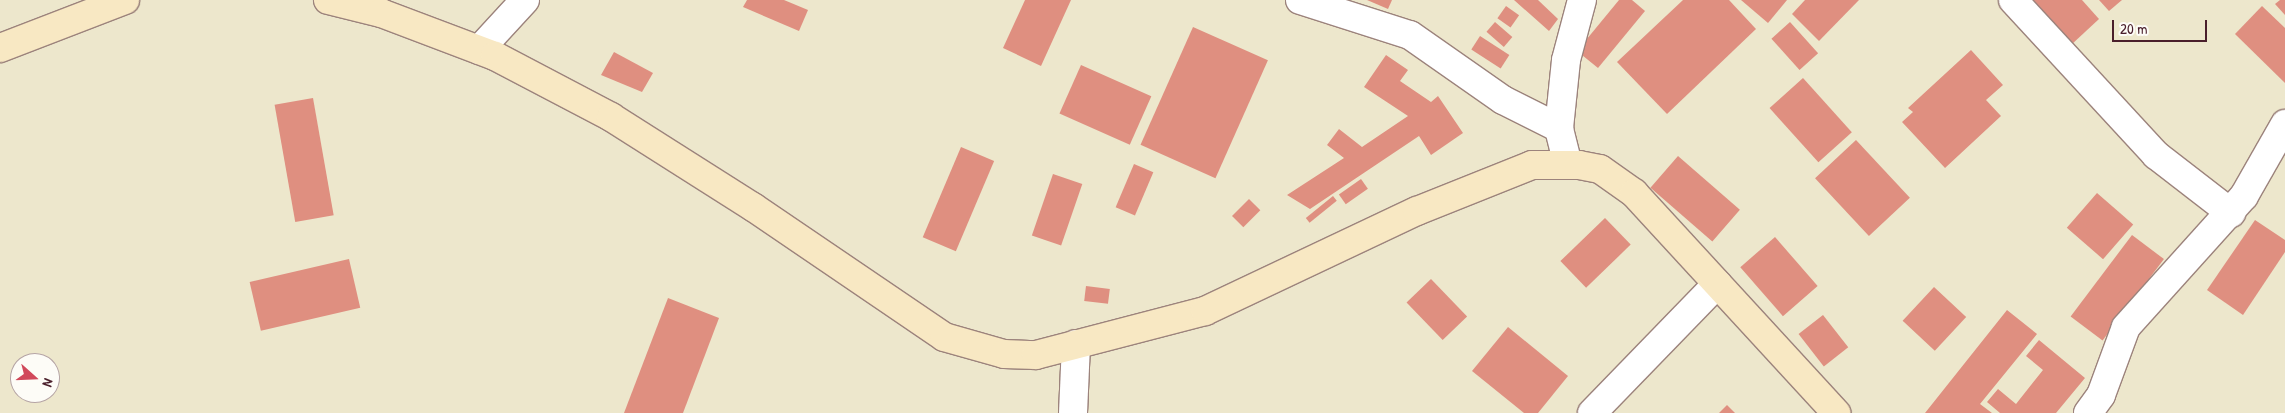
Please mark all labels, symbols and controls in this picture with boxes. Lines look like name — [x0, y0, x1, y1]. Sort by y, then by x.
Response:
scale bar — [2115, 10, 2210, 42]
text: 20 m — [2120, 18, 2147, 39]
north arrow — [10, 353, 60, 403]
text: N — [38, 376, 59, 390]

